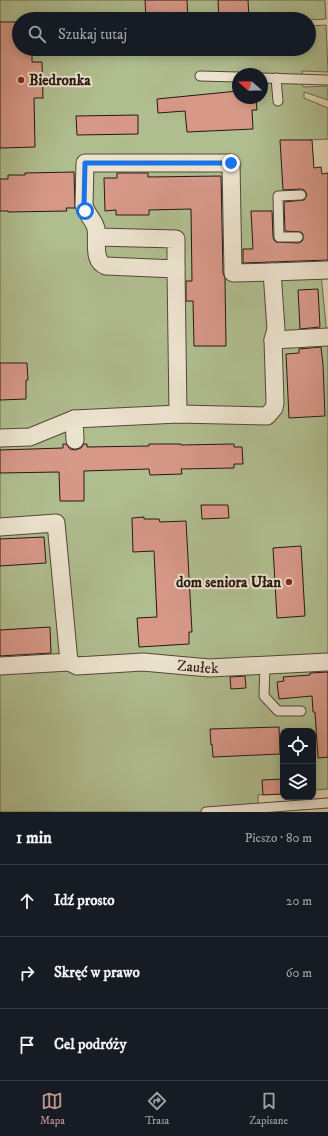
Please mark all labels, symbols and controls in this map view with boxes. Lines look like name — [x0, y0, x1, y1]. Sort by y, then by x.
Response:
search box — [12, 12, 316, 56]
icon: search — [26, 23, 48, 45]
text: Szukaj tutaj — [58, 25, 127, 44]
north arrow — [232, 68, 268, 104]
place label: Biedronka — [29, 71, 91, 90]
marker: Biedronka — [16, 75, 26, 85]
route end — [222, 154, 240, 172]
route start — [76, 202, 94, 220]
place label: dom seniora Ułan — [176, 573, 281, 592]
marker: dom seniora Ułan — [284, 577, 294, 587]
street label: Zaułek — [176, 656, 219, 678]
map controls — [280, 728, 316, 800]
button: locate — [280, 728, 316, 764]
button: layers — [280, 764, 316, 800]
text: 1 min — [16, 827, 52, 849]
text: Pieszo · 80 m — [245, 830, 312, 846]
icon: ahead — [16, 890, 38, 912]
text: Idź prosto — [54, 891, 115, 910]
text: 20 m — [286, 893, 312, 909]
icon: right — [16, 962, 38, 984]
text: Skręć w prawo — [54, 963, 140, 982]
text: 60 m — [286, 965, 312, 981]
icon: arrive — [16, 1034, 38, 1056]
text: Cel podróży — [54, 1035, 127, 1054]
tab: Mapa — [40, 1090, 65, 1128]
tab: Trasa — [145, 1090, 169, 1128]
tab: Zapisane — [249, 1090, 288, 1128]

